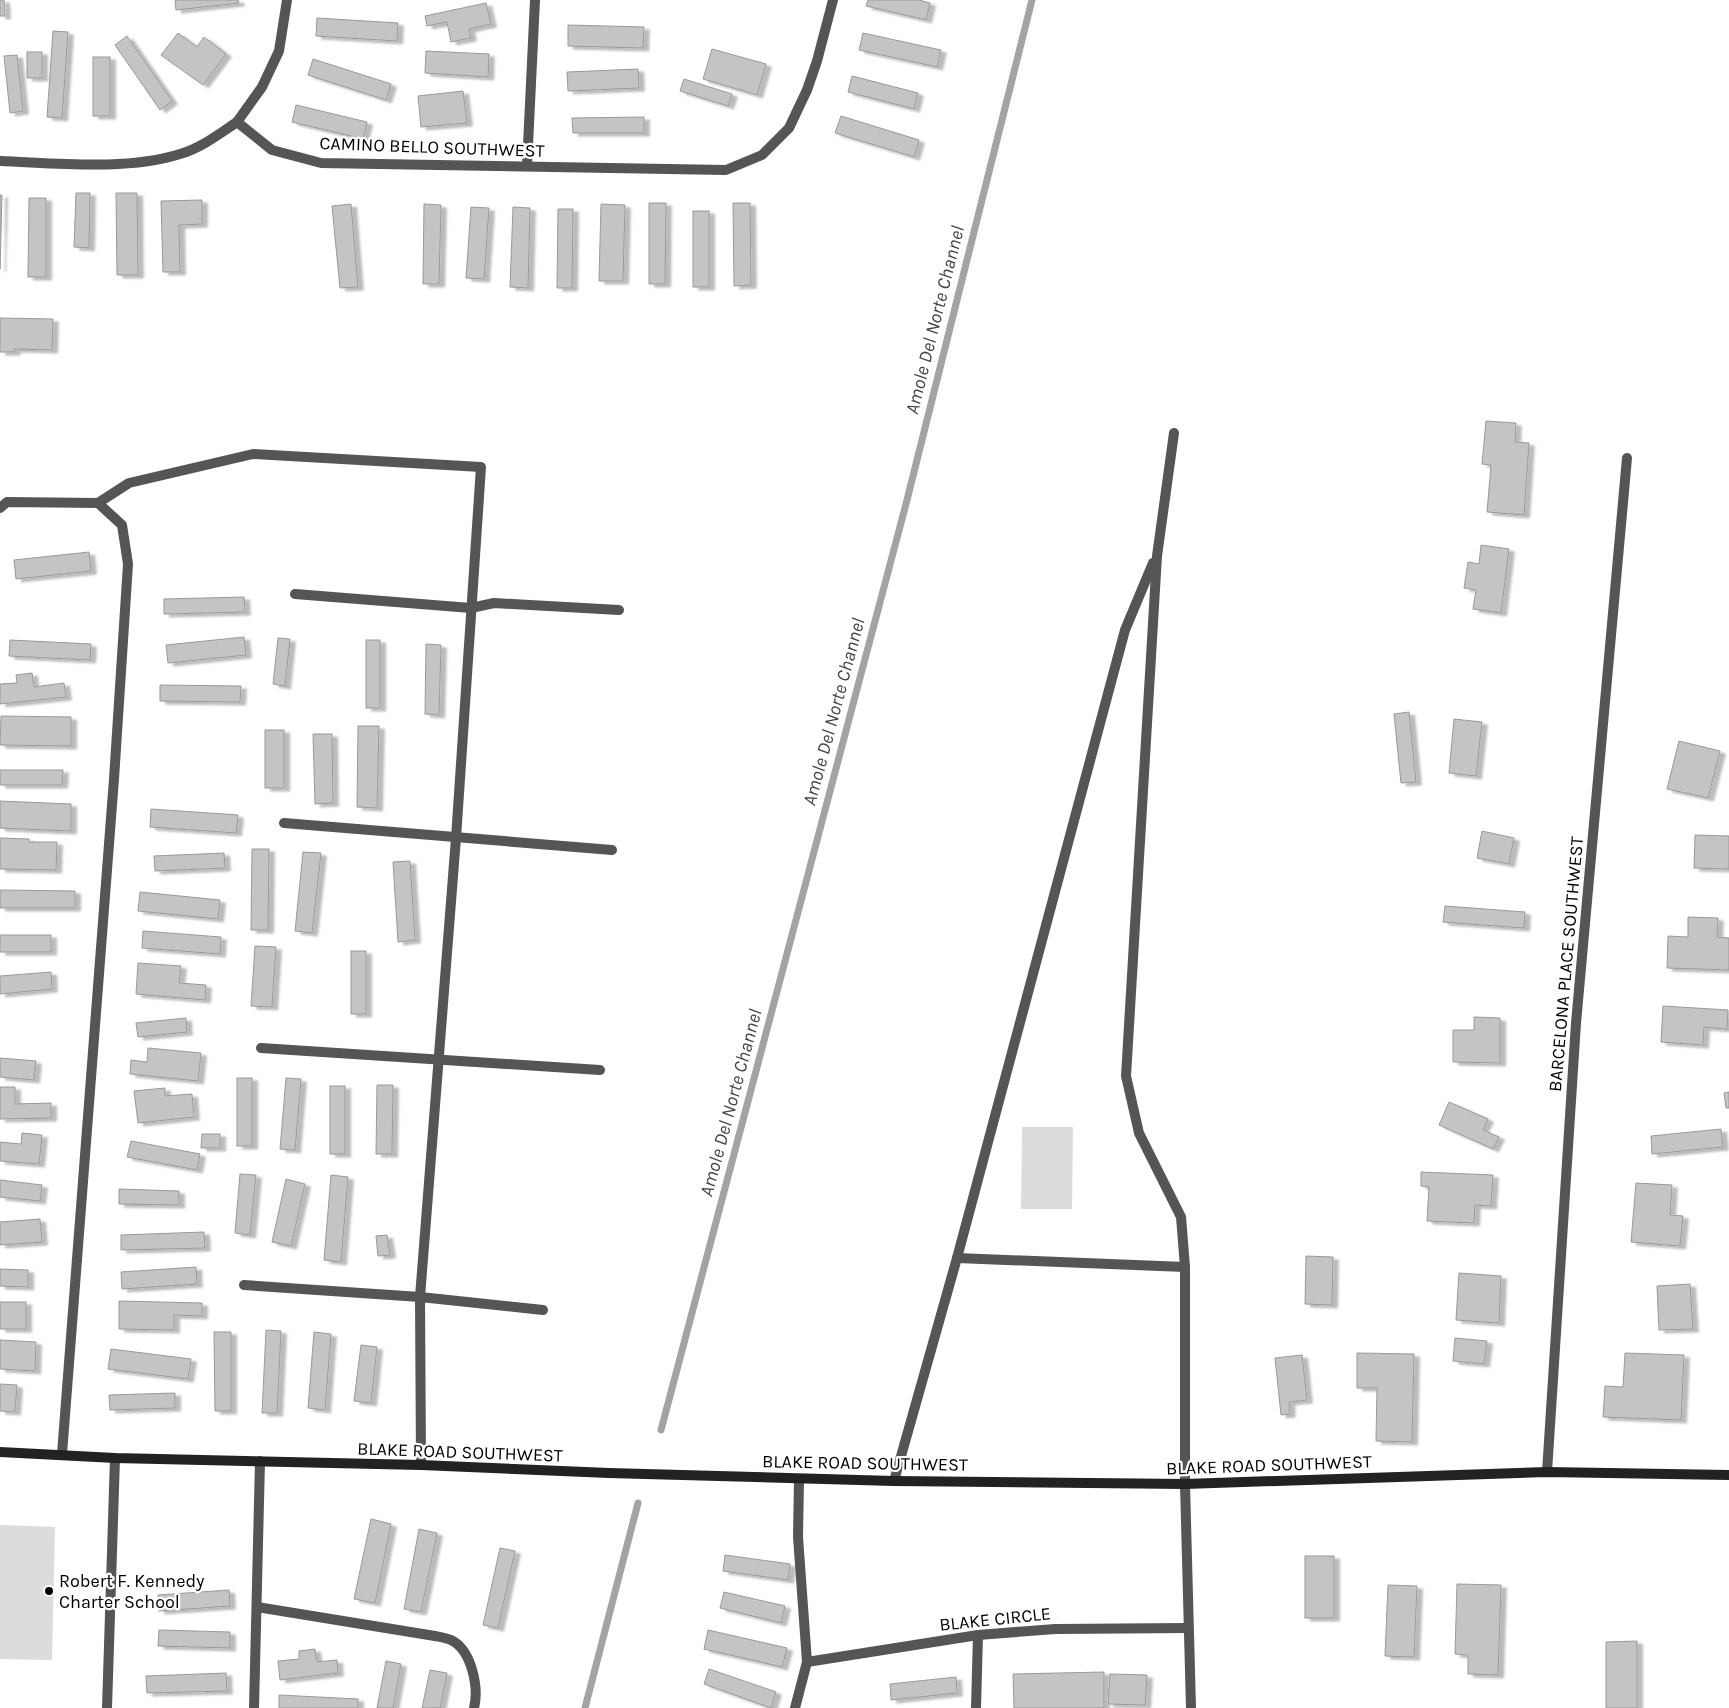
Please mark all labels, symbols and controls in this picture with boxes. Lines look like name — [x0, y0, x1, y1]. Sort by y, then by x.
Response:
street label: CAMINO BELLO SOUTHWEST — [319, 132, 545, 162]
water label: Amole Del Norte Channel — [901, 223, 969, 416]
water label: Amole Del Norte Channel — [798, 616, 870, 808]
street label: BARCELONA PLACE SOUTHWEST — [1544, 835, 1588, 1093]
water label: Amole Del Norte Channel — [695, 1007, 767, 1199]
street label: BLAKE ROAD SOUTHWEST — [357, 1437, 563, 1467]
street label: BLAKE ROAD SOUTHWEST — [762, 1450, 968, 1476]
street label: BLAKE ROAD SOUTHWEST — [1166, 1450, 1372, 1480]
place label: Robert F. Kennedy Charter School — [59, 1570, 205, 1613]
marker: Robert F. Kennedy Charter School — [43, 1585, 55, 1597]
street label: BLAKE CIRCLE — [938, 1602, 1052, 1636]

